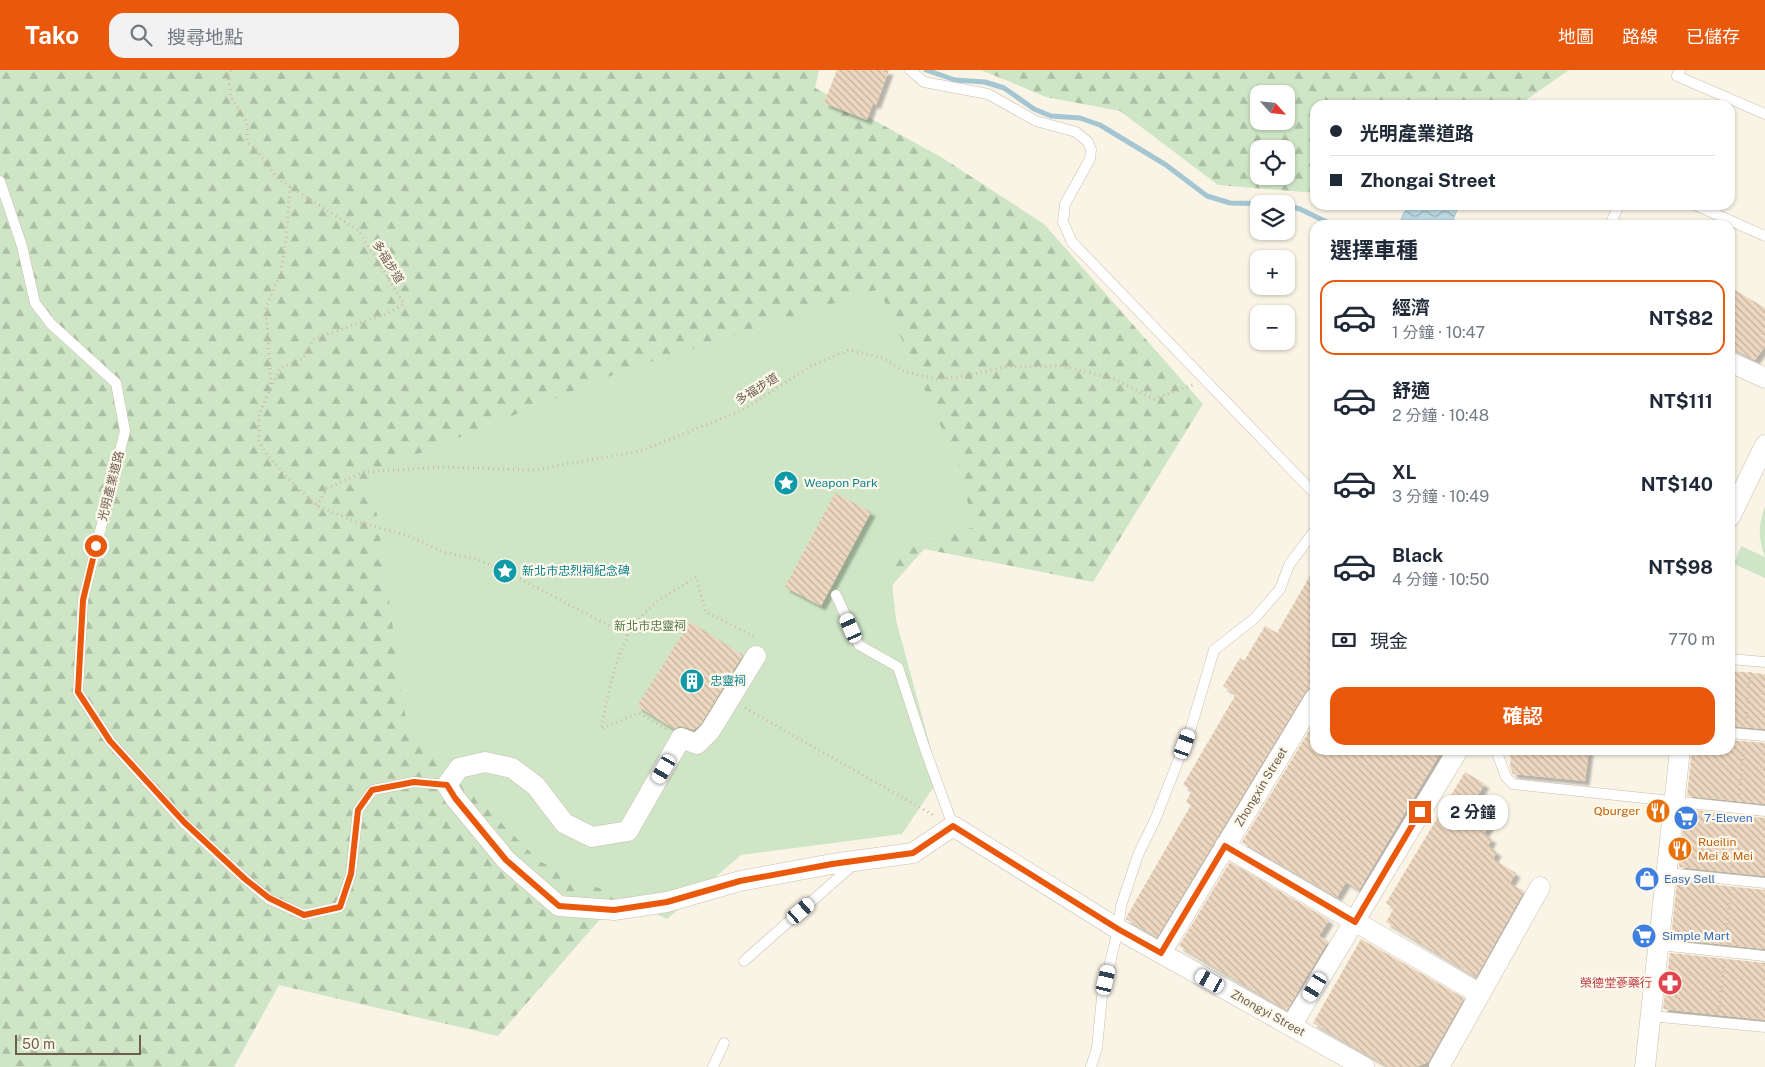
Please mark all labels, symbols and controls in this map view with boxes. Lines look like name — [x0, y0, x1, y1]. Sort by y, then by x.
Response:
search box — [109, 13, 459, 58]
text: Tako — [25, 21, 79, 49]
icon: search — [127, 21, 155, 49]
text: 搜尋地點 — [167, 26, 243, 48]
text: 地圖 — [1558, 26, 1594, 47]
text: 路線 — [1622, 26, 1658, 47]
text: 已儲存 — [1686, 26, 1740, 47]
north arrow — [1250, 85, 1295, 130]
map controls — [1250, 85, 1295, 350]
text: 光明產業道路 — [1360, 122, 1474, 144]
button: locate — [1250, 140, 1295, 185]
text: Zhongai Street — [1360, 169, 1496, 191]
button: layers — [1250, 195, 1295, 240]
text: 選擇車種 — [1330, 237, 1418, 263]
street label: 多福步道 — [369, 238, 407, 286]
button: + — [1250, 250, 1295, 295]
icon: car — [1332, 295, 1377, 340]
text: 經濟 — [1392, 296, 1430, 318]
button: − — [1250, 305, 1295, 350]
text: NT$82 — [1649, 307, 1713, 329]
text: 1 分鐘 · 10:47 — [1392, 323, 1485, 342]
street label: 多福步道 — [733, 370, 781, 408]
icon: car — [1332, 378, 1377, 423]
text: 舒適 — [1392, 379, 1430, 401]
text: NT$111 — [1649, 390, 1713, 412]
text: 2 分鐘 · 10:48 — [1392, 406, 1489, 425]
street label: 光明產業道路 — [95, 449, 127, 523]
icon: car — [1332, 461, 1377, 506]
text: XL — [1392, 461, 1417, 483]
place icon: Weapon Park — [773, 470, 799, 496]
text: NT$140 — [1641, 473, 1713, 495]
place label: Weapon Park — [804, 476, 878, 490]
text: 3 分鐘 · 10:49 — [1392, 487, 1489, 506]
route start — [85, 535, 107, 557]
icon: car — [1332, 544, 1377, 589]
text: Black — [1392, 544, 1443, 566]
text: NT$98 — [1648, 556, 1713, 578]
place icon: 新北市忠烈祠紀念碑 — [492, 558, 518, 584]
place label: 新北市忠烈祠紀念碑 — [522, 564, 630, 578]
text: 4 分鐘 · 10:50 — [1392, 570, 1489, 589]
car — [838, 611, 863, 645]
park label: 新北市忠靈祠 — [614, 619, 686, 633]
icon: cash — [1330, 626, 1358, 654]
text: 現金 — [1370, 630, 1408, 652]
text: 770 m — [1668, 630, 1715, 649]
building icon: 忠靈祠 — [679, 668, 705, 694]
place label: 忠靈祠 — [710, 674, 746, 688]
button: 確認 — [1330, 687, 1715, 745]
car — [1172, 727, 1197, 761]
street label: Zhongxin Street — [1232, 744, 1290, 829]
car — [650, 752, 677, 786]
callout: 2 分鐘 — [1438, 794, 1508, 830]
restaurant icon: Qburger — [1645, 798, 1671, 824]
route end — [1409, 801, 1431, 823]
text: 2 分鐘 — [1450, 803, 1496, 822]
place label: Qburger — [1594, 804, 1640, 818]
supermarket icon: 7-Eleven — [1673, 805, 1699, 831]
place label: 7-Eleven — [1704, 811, 1753, 825]
place label: Rueilin Mei & Mei — [1698, 835, 1753, 863]
restaurant icon: Rueilin Mei & Mei — [1667, 836, 1693, 862]
shop icon: Easy Sell — [1634, 866, 1660, 892]
place label: Easy Sell — [1664, 872, 1716, 886]
car — [784, 895, 817, 927]
supermarket icon: Simple Mart — [1631, 923, 1657, 949]
place label: Simple Mart — [1662, 929, 1730, 943]
car — [1095, 964, 1116, 996]
car — [1193, 967, 1226, 995]
car — [1300, 970, 1329, 1004]
pharmacy icon: 榮德堂蔘藥行 — [1657, 970, 1683, 996]
place label: 榮德堂蔘藥行 — [1580, 976, 1652, 990]
street label: Zhongyi Street — [1228, 987, 1308, 1039]
scale bar — [15, 1032, 141, 1055]
text: 50 m — [22, 1036, 55, 1052]

